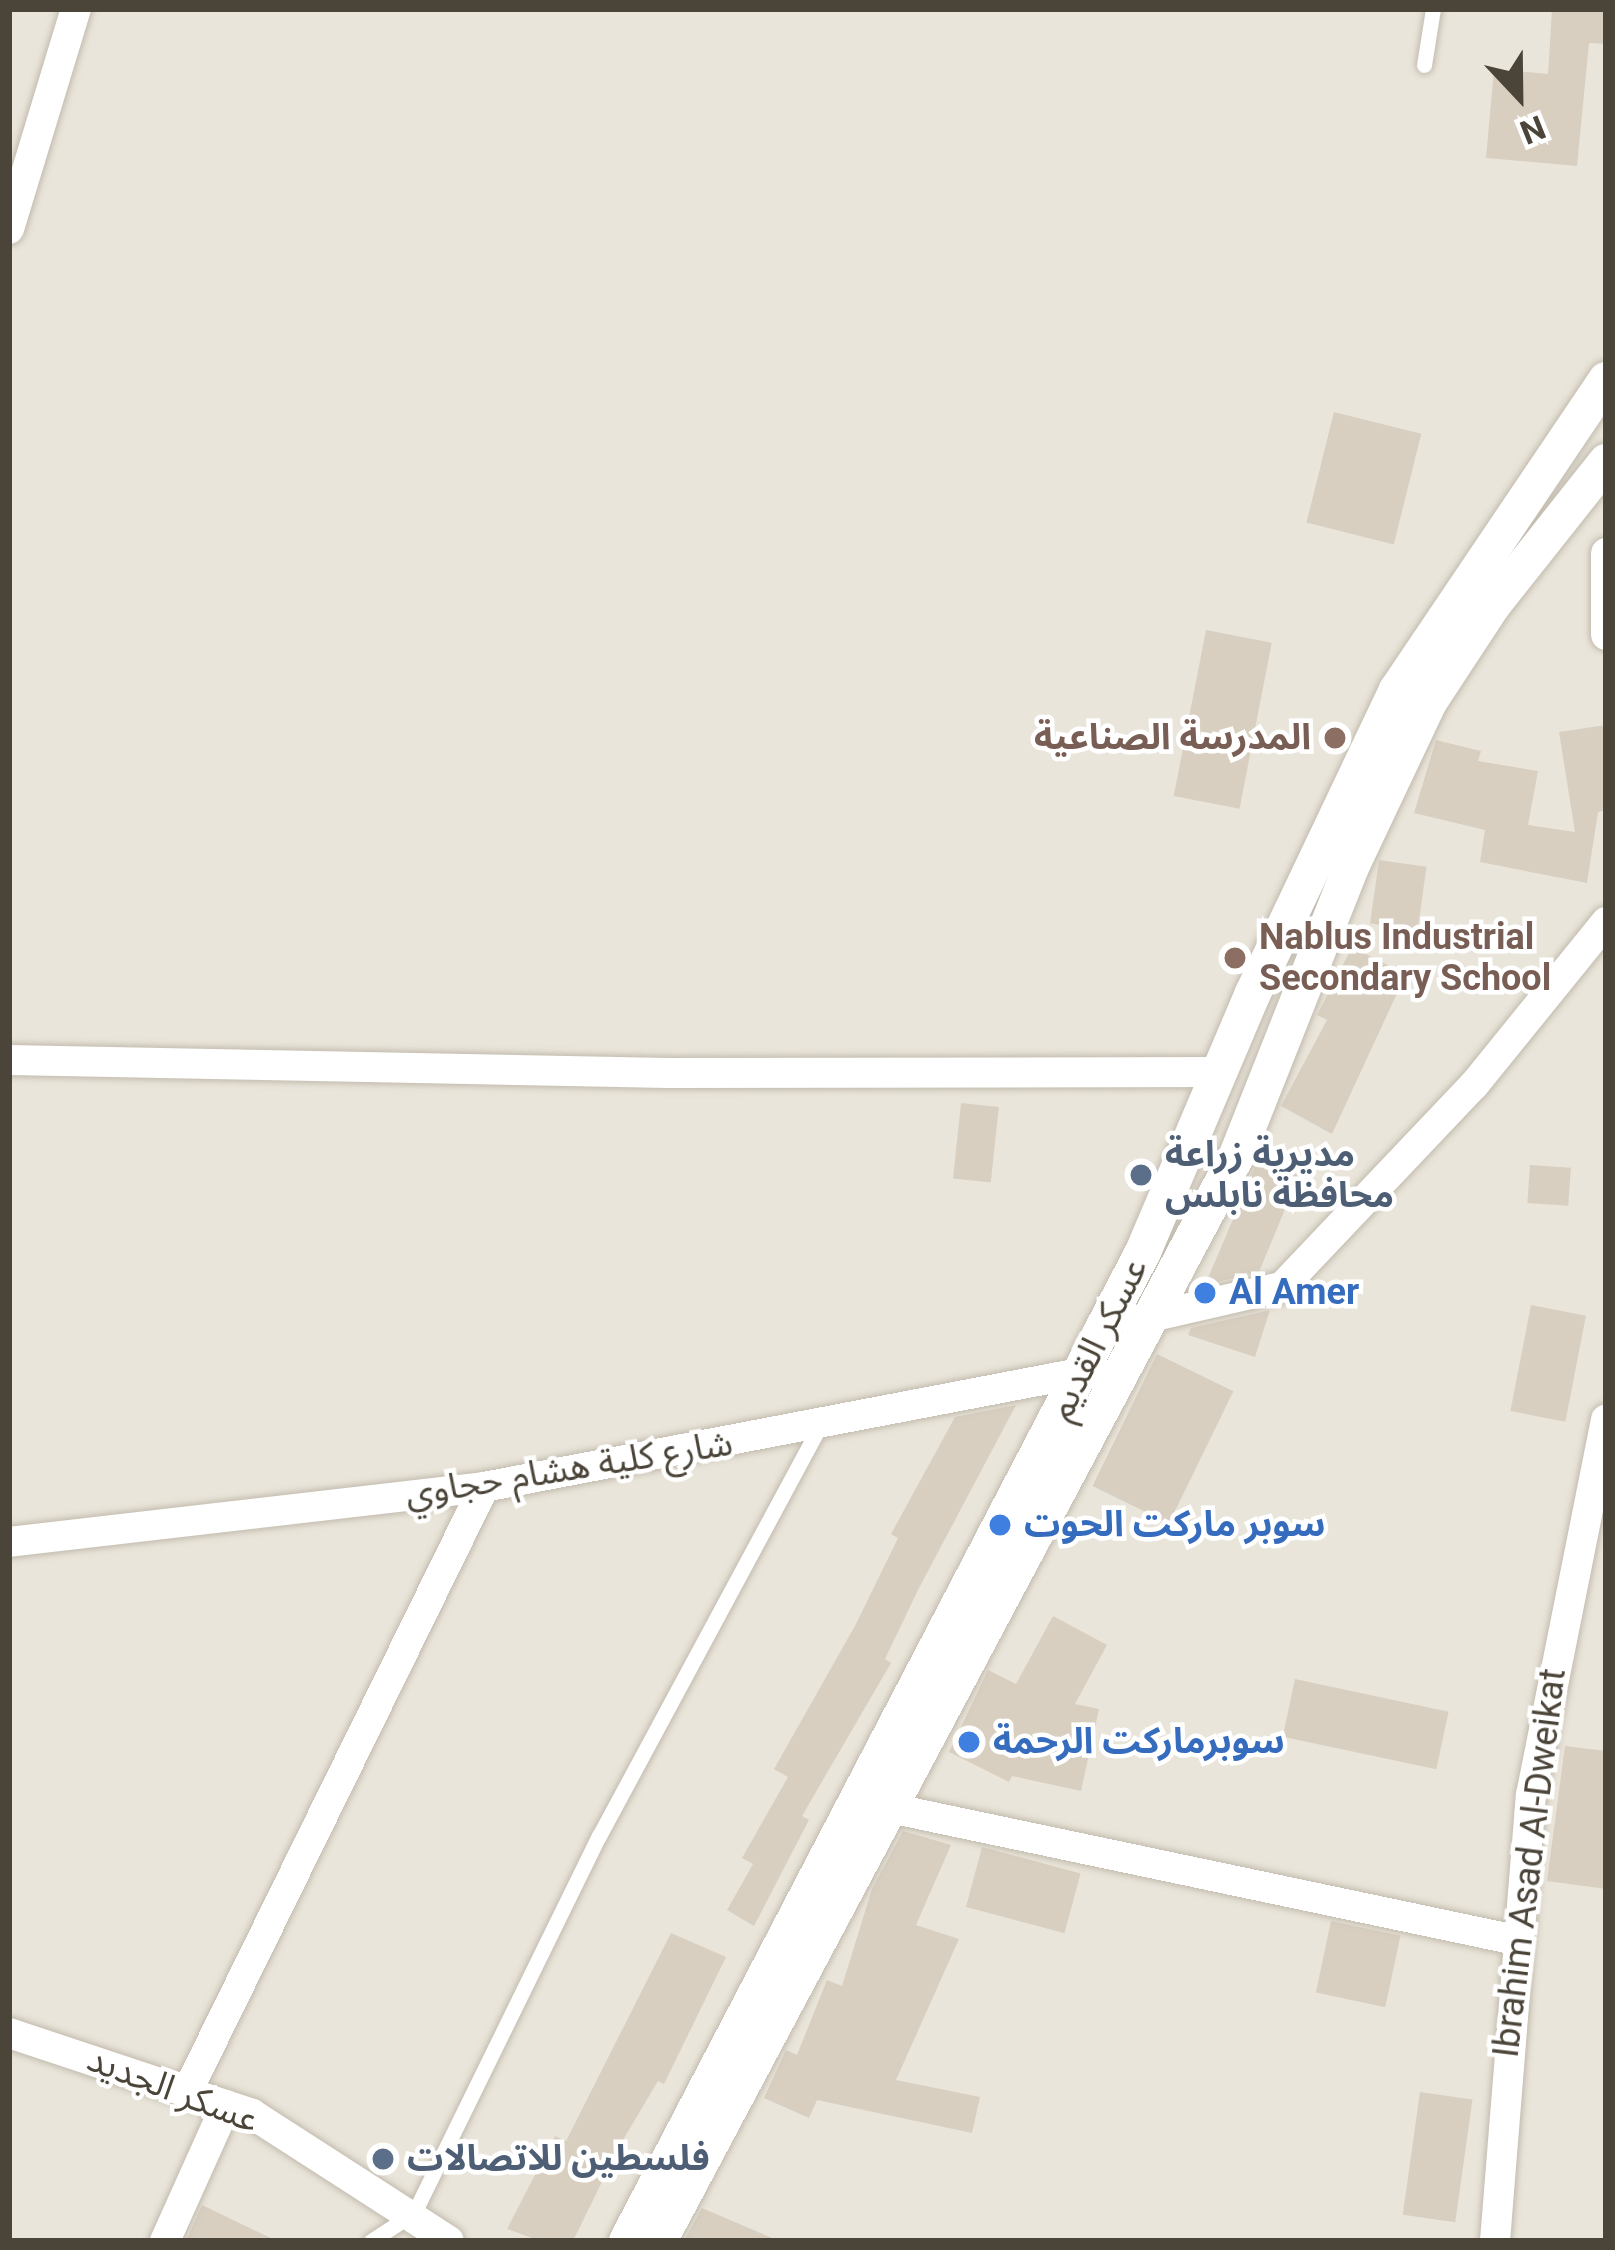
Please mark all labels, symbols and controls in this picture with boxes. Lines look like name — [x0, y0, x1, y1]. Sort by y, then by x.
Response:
north arrow — [1459, 36, 1579, 156]
text: N — [1515, 107, 1551, 152]
place label: المدرسة الصناعية — [1034, 716, 1311, 760]
marker: المدرسة الصناعية — [1322, 725, 1348, 751]
place label: Nablus Industrial Secondary School — [1259, 915, 1551, 1000]
marker: Nablus Industrial Secondary School — [1222, 945, 1248, 971]
place label: مديرية زراعة محافظة نابلس — [1165, 1132, 1394, 1217]
marker: مديرية زراعة محافظة نابلس — [1128, 1162, 1154, 1188]
street label: عسكر القديم — [1039, 1251, 1157, 1427]
place label: Al Amer — [1229, 1271, 1359, 1315]
marker: Al Amer — [1192, 1280, 1218, 1306]
street label: شارع كلية هشام حجاوي — [402, 1422, 736, 1516]
place label: سوبر ماركت الحوت — [1024, 1503, 1326, 1547]
marker: سوبر ماركت الحوت — [987, 1512, 1013, 1538]
street label: Ibrahim Asad Al-Dweikat — [1485, 1666, 1575, 2060]
place label: سوبرماركت الرحمة — [993, 1720, 1285, 1764]
marker: سوبرماركت الرحمة — [956, 1729, 982, 1755]
street label: عسكر الجديد — [81, 2038, 265, 2142]
place label: فلسطين للاتصالات — [407, 2137, 710, 2181]
marker: فلسطين للاتصالات — [370, 2146, 396, 2172]

